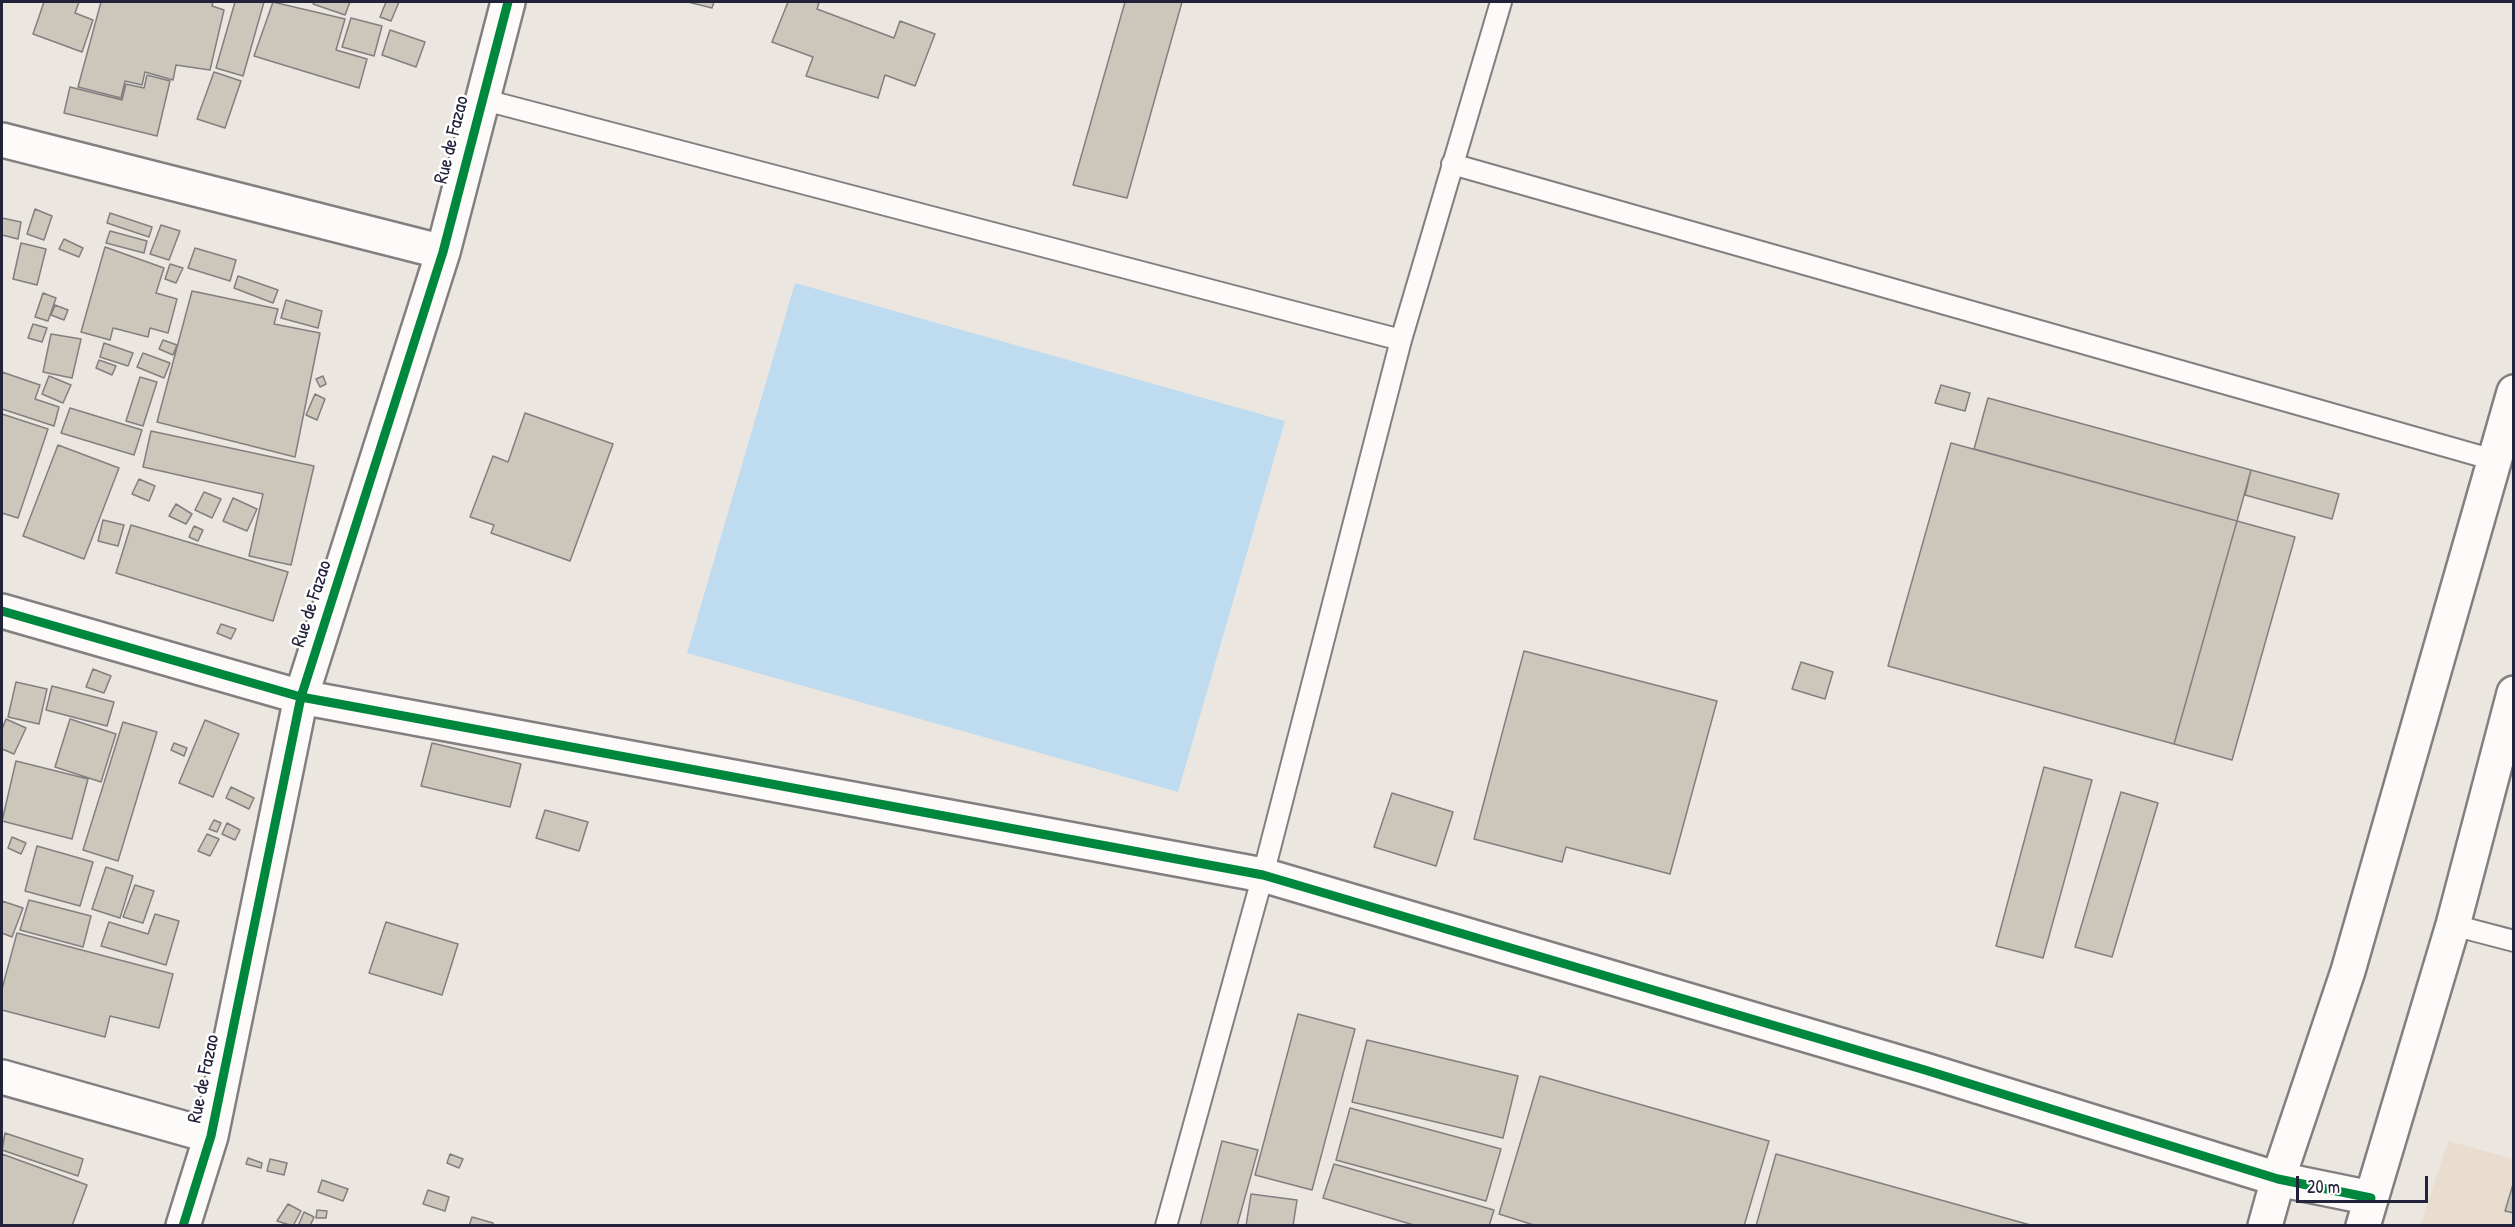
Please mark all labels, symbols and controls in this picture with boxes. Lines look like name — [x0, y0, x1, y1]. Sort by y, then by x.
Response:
street label: Rue de Fazao — [429, 94, 475, 186]
street label: Rue de Fazao — [287, 558, 337, 650]
street label: Rue de Fazao — [183, 1033, 225, 1125]
scale bar — [2299, 1164, 2431, 1202]
text: 20 m — [2307, 1174, 2340, 1199]

